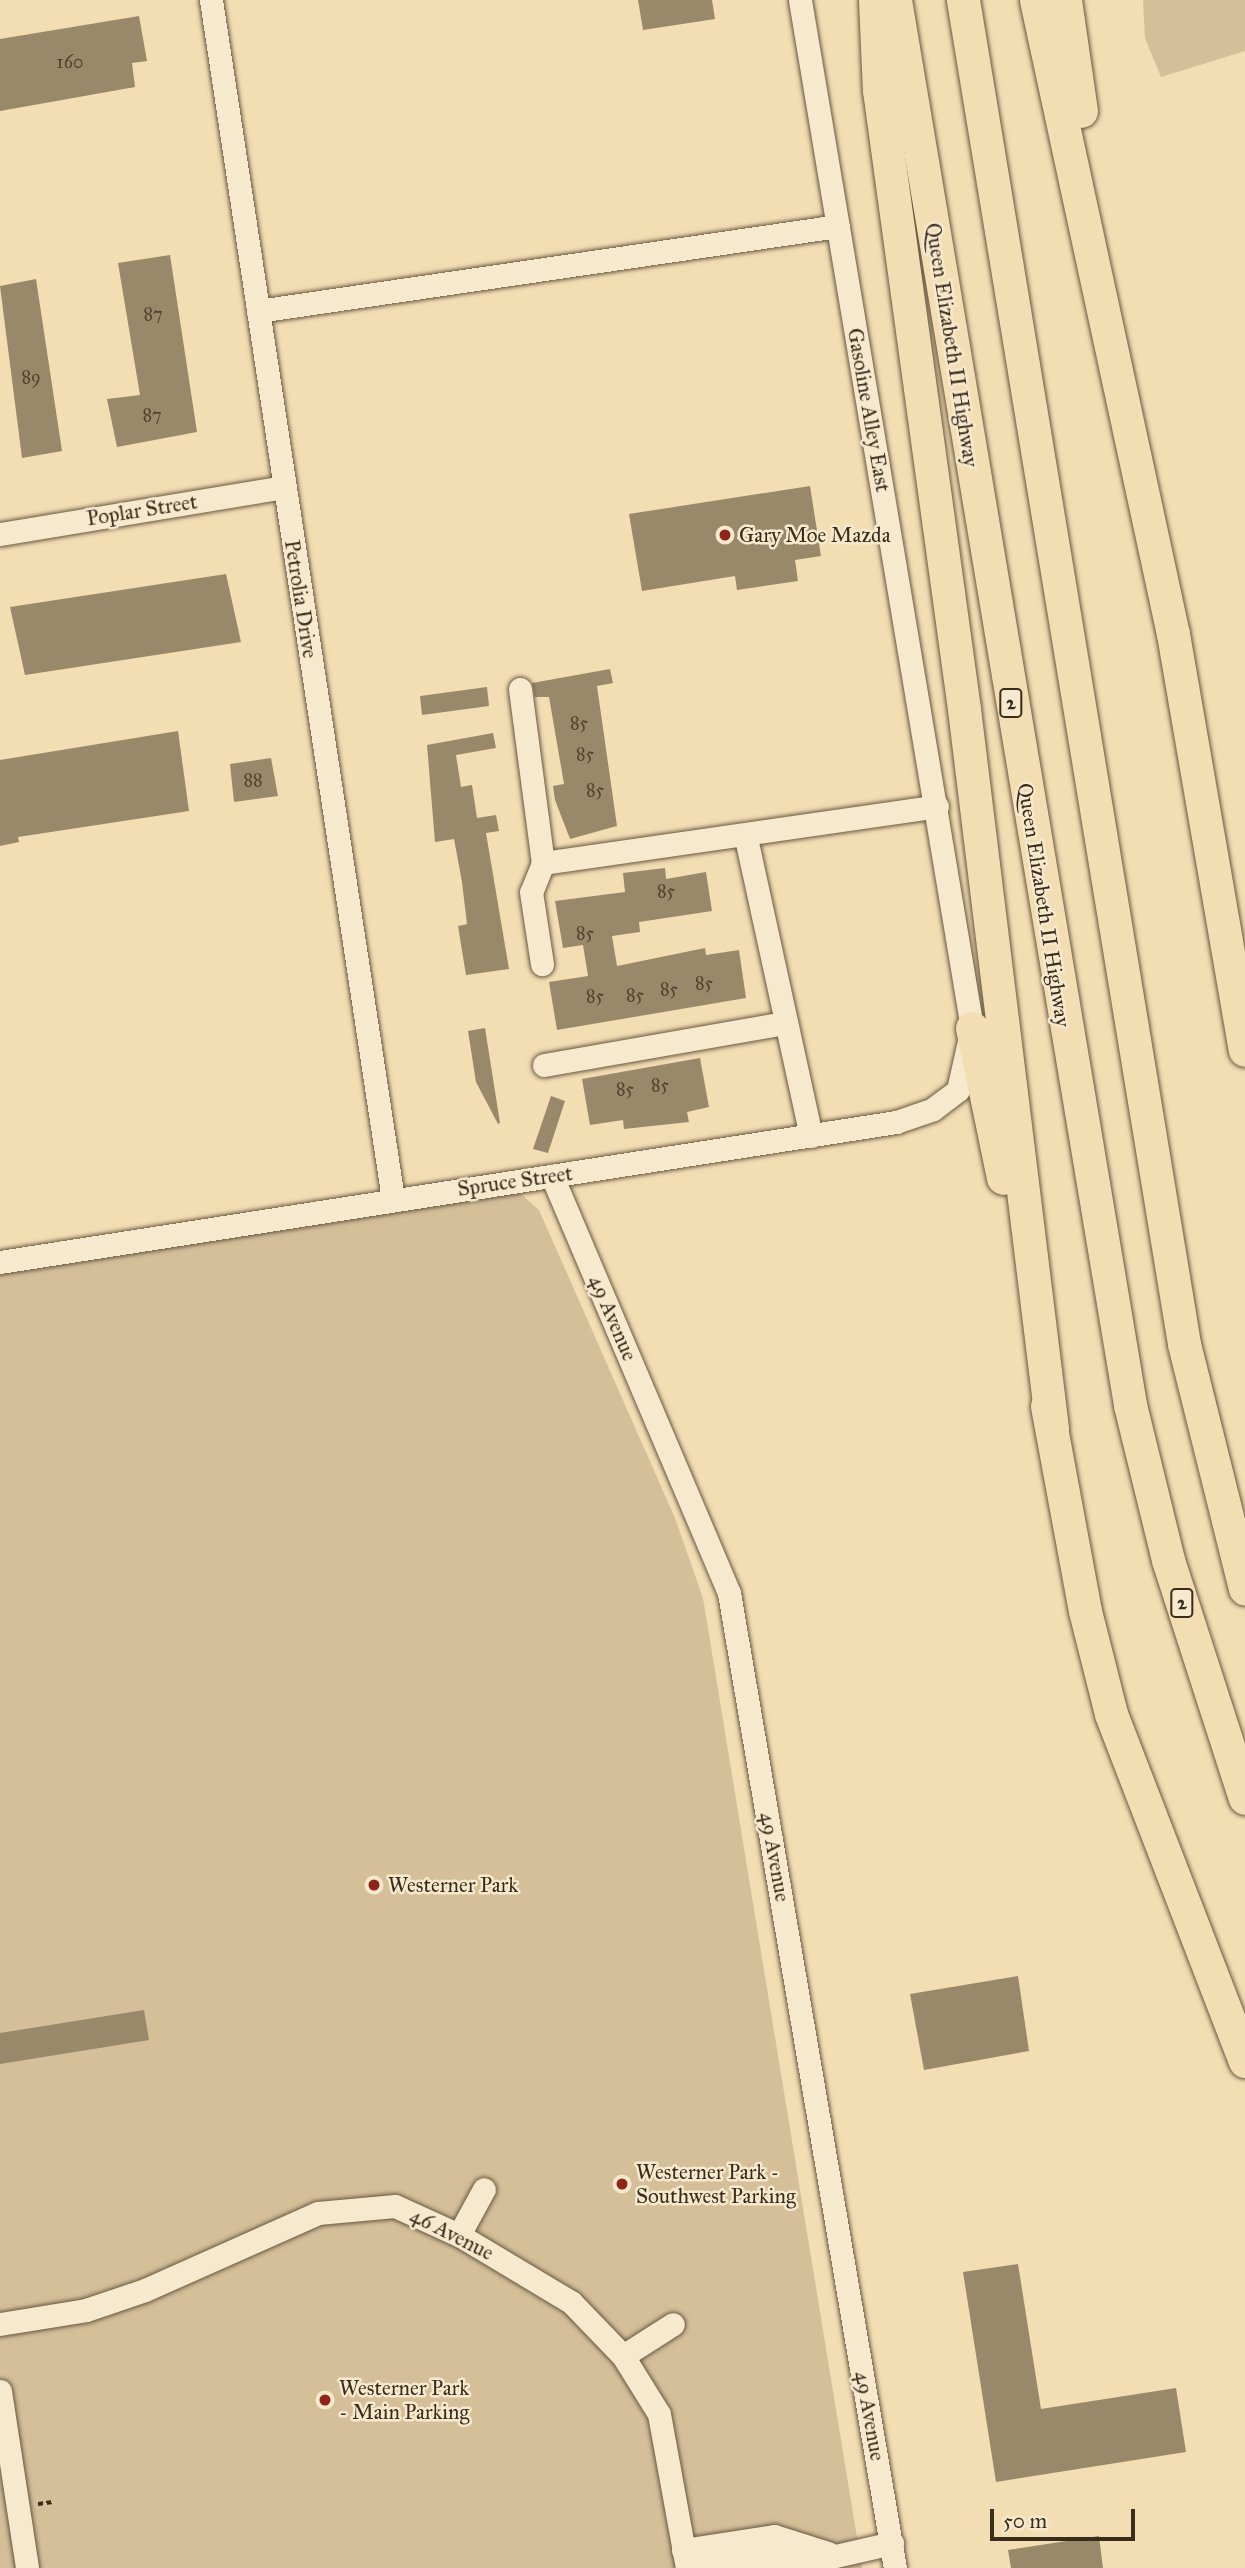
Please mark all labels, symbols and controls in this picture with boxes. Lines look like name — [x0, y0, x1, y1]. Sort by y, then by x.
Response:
house number: 160 — [57, 51, 83, 73]
street label: Queen Elizabeth II Highway — [920, 221, 984, 469]
house number: 87 — [143, 303, 163, 325]
street label: Gasoline Alley East — [842, 326, 896, 494]
house number: 89 — [21, 366, 41, 388]
house number: 87 — [142, 404, 162, 426]
street label: Poplar Street — [85, 489, 199, 531]
place label: Gary Moe Mazda — [739, 522, 891, 548]
marker: Gary Moe Mazda — [717, 527, 733, 543]
street label: Petrolia Drive — [279, 538, 323, 660]
road number: 2 — [999, 688, 1023, 718]
house number: 85 — [570, 712, 588, 734]
house number: 85 — [576, 743, 594, 765]
house number: 88 — [243, 769, 263, 791]
house number: 85 — [586, 779, 604, 801]
street label: Queen Elizabeth II Highway — [1012, 781, 1076, 1029]
house number: 85 — [657, 880, 675, 902]
house number: 85 — [576, 922, 594, 944]
house number: 85 — [695, 972, 713, 994]
house number: 85 — [660, 978, 678, 1000]
house number: 85 — [626, 984, 644, 1006]
house number: 85 — [586, 985, 604, 1007]
house number: 85 — [651, 1074, 669, 1096]
house number: 85 — [616, 1078, 634, 1100]
street label: Spruce Street — [456, 1160, 574, 1202]
street label: 49 Avenue — [584, 1271, 642, 1365]
road number: 2 — [1170, 1588, 1194, 1618]
street label: 49 Avenue — [755, 1810, 795, 1904]
place label: Westerner Park — [388, 1872, 518, 1898]
marker: Westerner Park — [366, 1877, 382, 1893]
place label: Westerner Park - Southwest Parking — [636, 2159, 796, 2209]
marker: Westerner Park - Southwest Parking — [614, 2176, 630, 2192]
street label: 46 Avenue — [406, 2202, 498, 2266]
street label: 49 Avenue — [850, 2369, 890, 2463]
place label: Westerner Park - Main Parking — [339, 2375, 469, 2425]
marker: Westerner Park - Main Parking — [317, 2392, 333, 2408]
scale bar — [993, 2494, 1138, 2538]
text: 50 m — [1003, 2508, 1047, 2534]

